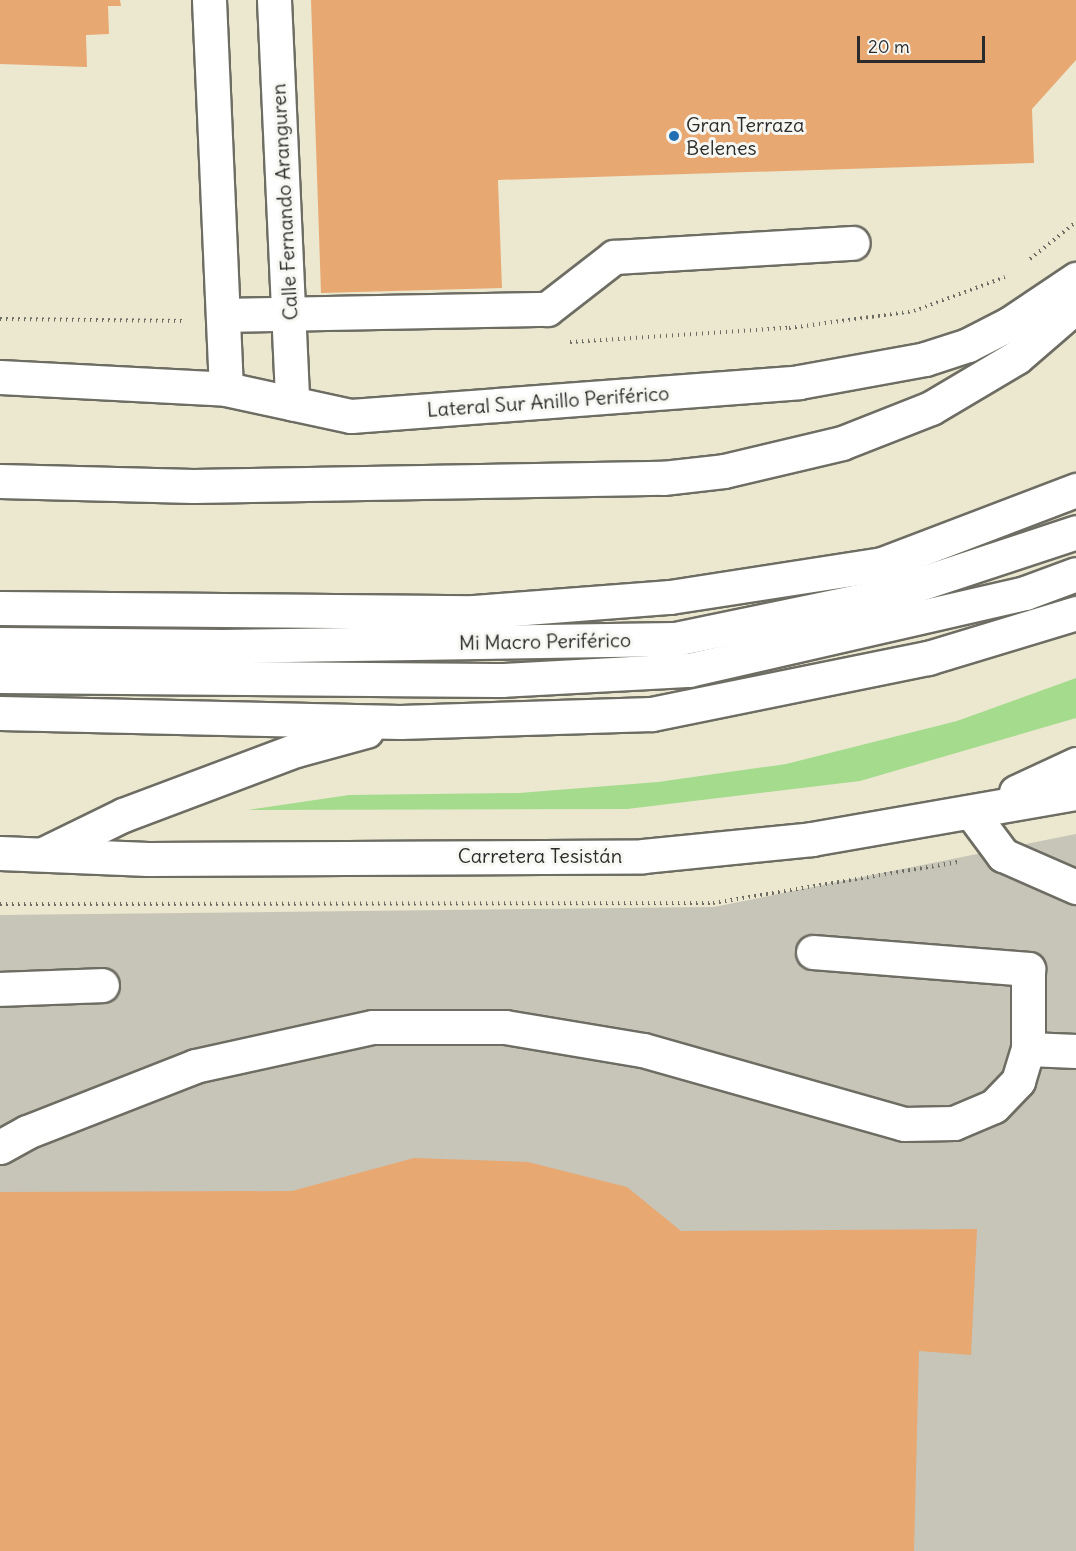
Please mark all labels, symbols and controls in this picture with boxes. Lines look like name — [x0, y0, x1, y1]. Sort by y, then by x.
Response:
scale bar — [860, 24, 988, 62]
text: 20 m — [868, 35, 910, 58]
street label: Calle Fernando Aranguren — [266, 83, 302, 321]
place label: Gran Terraza Belenes — [686, 112, 804, 159]
marker: Gran Terraza Belenes — [667, 129, 681, 143]
street label: Lateral Sur Anillo Periférico — [426, 381, 670, 421]
street label: Mi Macro Periférico — [459, 627, 631, 655]
street label: Carretera Tesistán — [458, 843, 622, 867]

